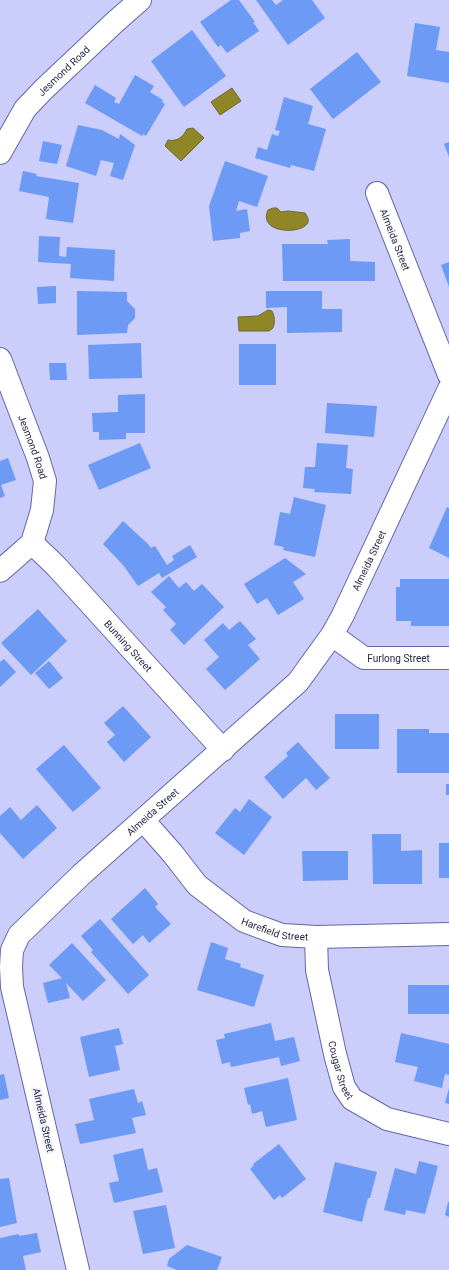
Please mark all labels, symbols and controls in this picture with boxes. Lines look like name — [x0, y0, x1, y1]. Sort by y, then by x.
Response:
street label: Jesmond Road — [36, 44, 92, 98]
street label: Almeida Street — [378, 207, 412, 272]
street label: Jesmond Road — [16, 414, 49, 480]
street label: Almeida Street — [350, 529, 388, 593]
street label: Bunning Street — [102, 618, 154, 674]
street label: Furlong Street — [367, 653, 430, 664]
street label: Almeida Street — [125, 786, 181, 838]
street label: Harefield Street — [240, 916, 309, 943]
street label: Cougar Street — [326, 1040, 356, 1102]
street label: Almeida Street — [31, 1087, 56, 1153]

